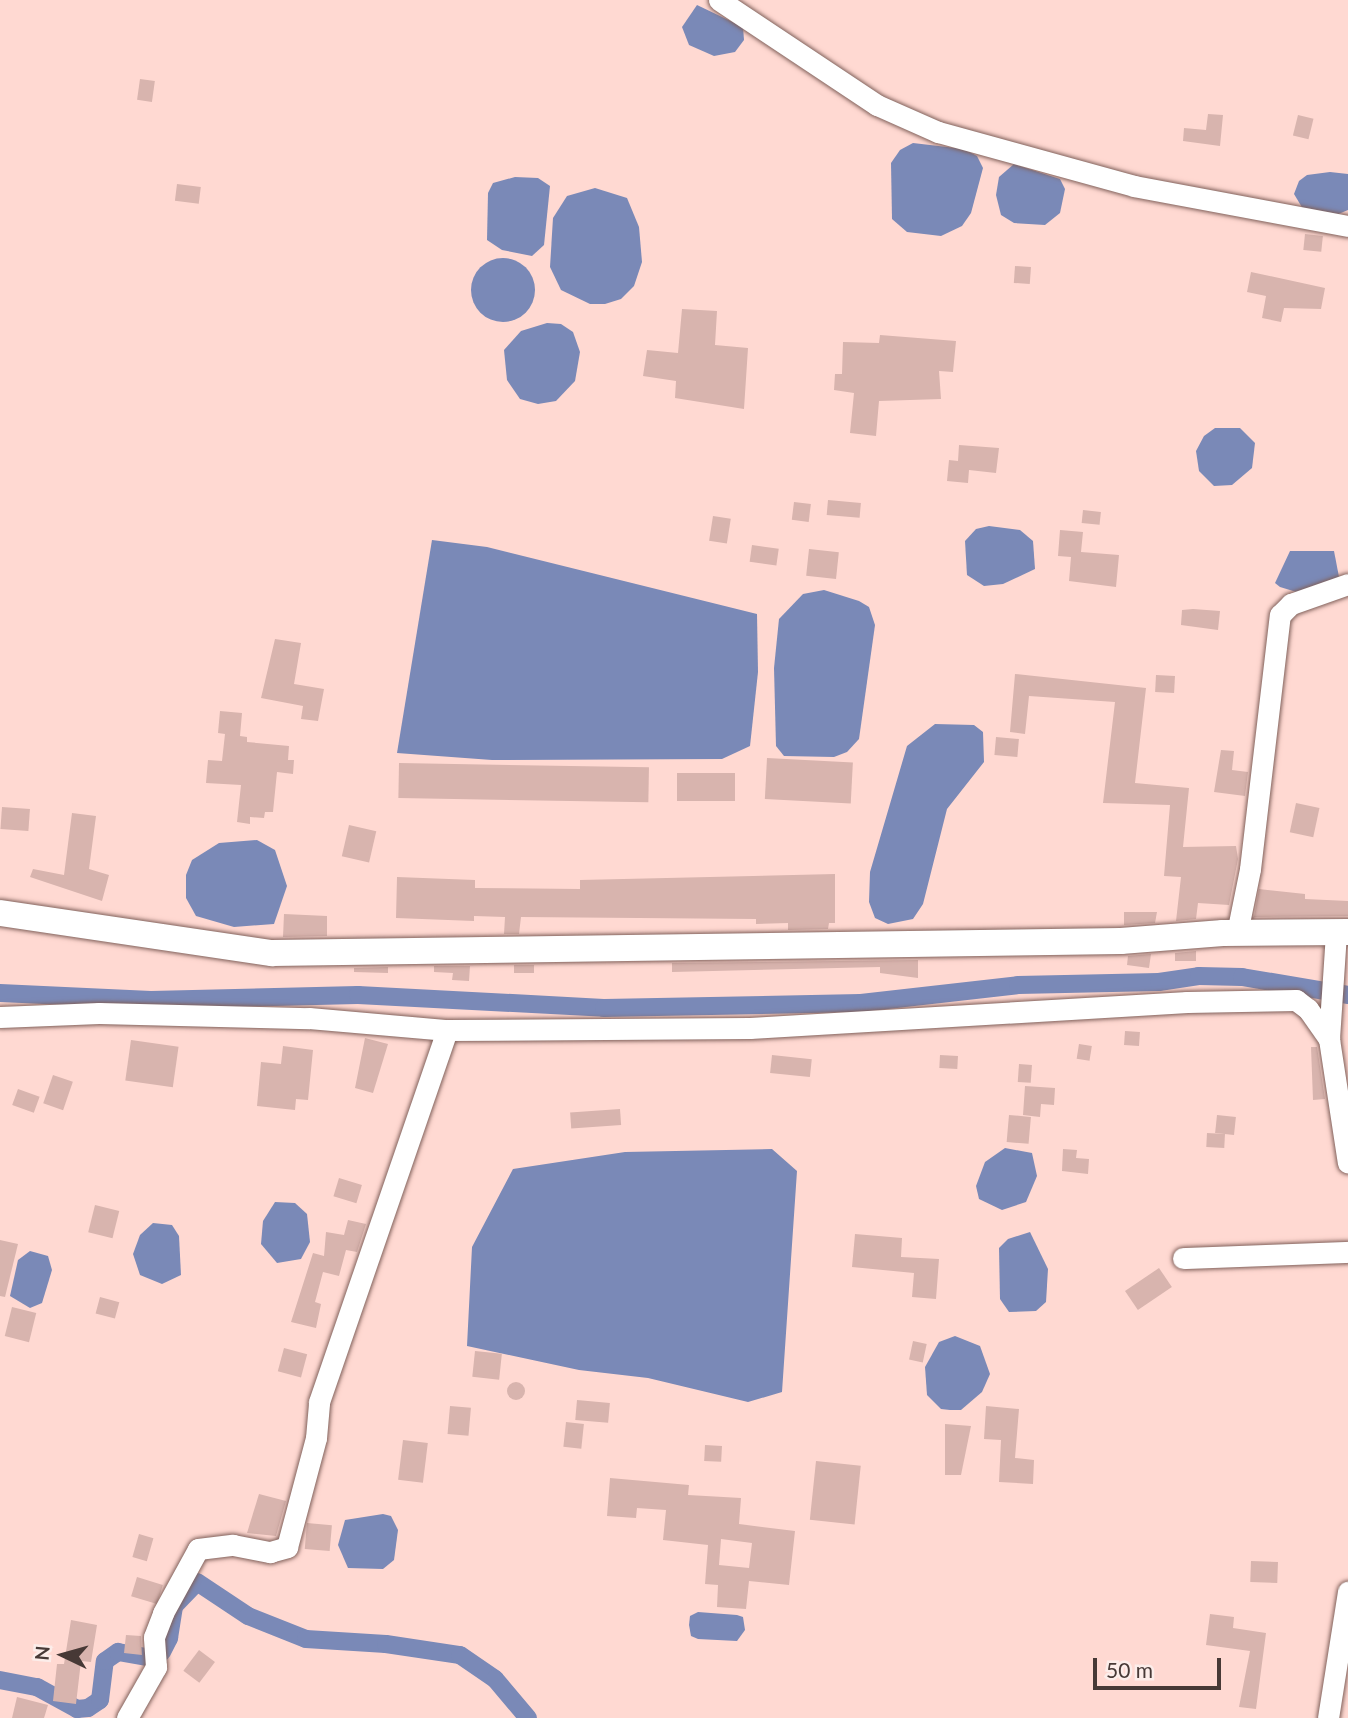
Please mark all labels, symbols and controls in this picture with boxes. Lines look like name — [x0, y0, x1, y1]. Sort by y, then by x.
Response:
north arrow — [28, 1620, 98, 1690]
scale bar — [1096, 1644, 1224, 1688]
text: N — [29, 1645, 54, 1661]
text: 50 m — [1106, 1657, 1153, 1682]

